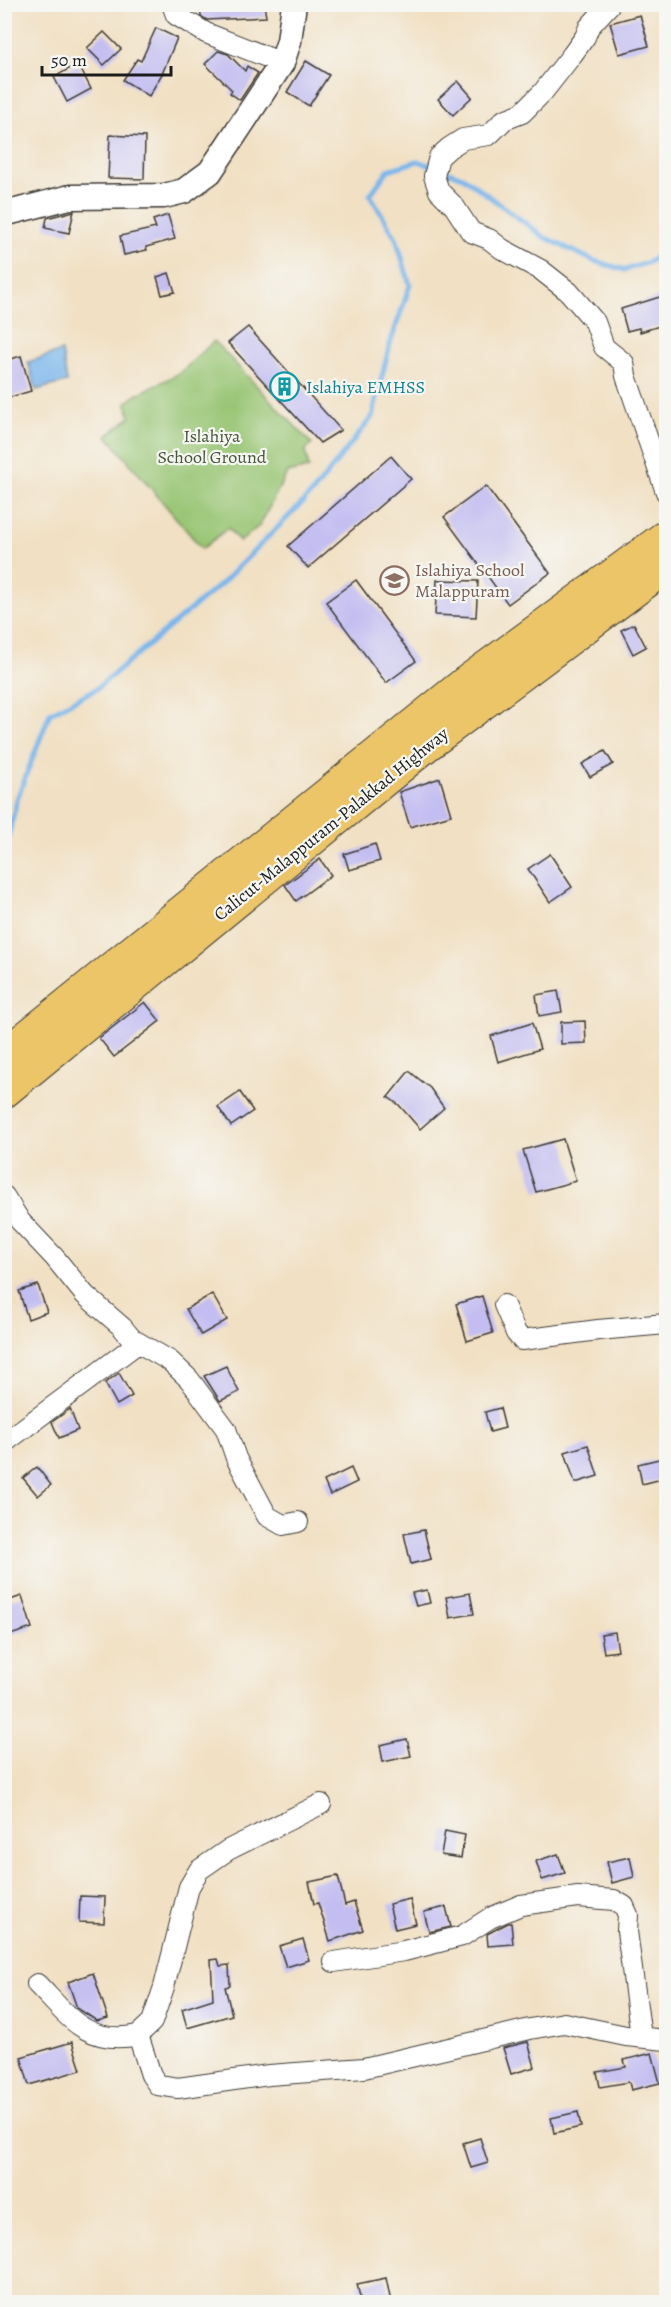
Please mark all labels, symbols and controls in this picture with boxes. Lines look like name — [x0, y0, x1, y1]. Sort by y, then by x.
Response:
scale bar — [42, 39, 171, 77]
text: 50 m — [51, 48, 87, 72]
building icon: Islahiya EMHSS — [269, 371, 301, 403]
place label: Islahiya EMHSS — [306, 375, 425, 399]
park label: Islahiya School Ground — [158, 424, 267, 469]
place label: Islahiya School Malappuram — [415, 558, 525, 603]
school or university icon: Islahiya School Malappuram — [378, 564, 410, 596]
street label: Calicut-Malappuram-Palakkad Highway — [209, 721, 454, 926]

